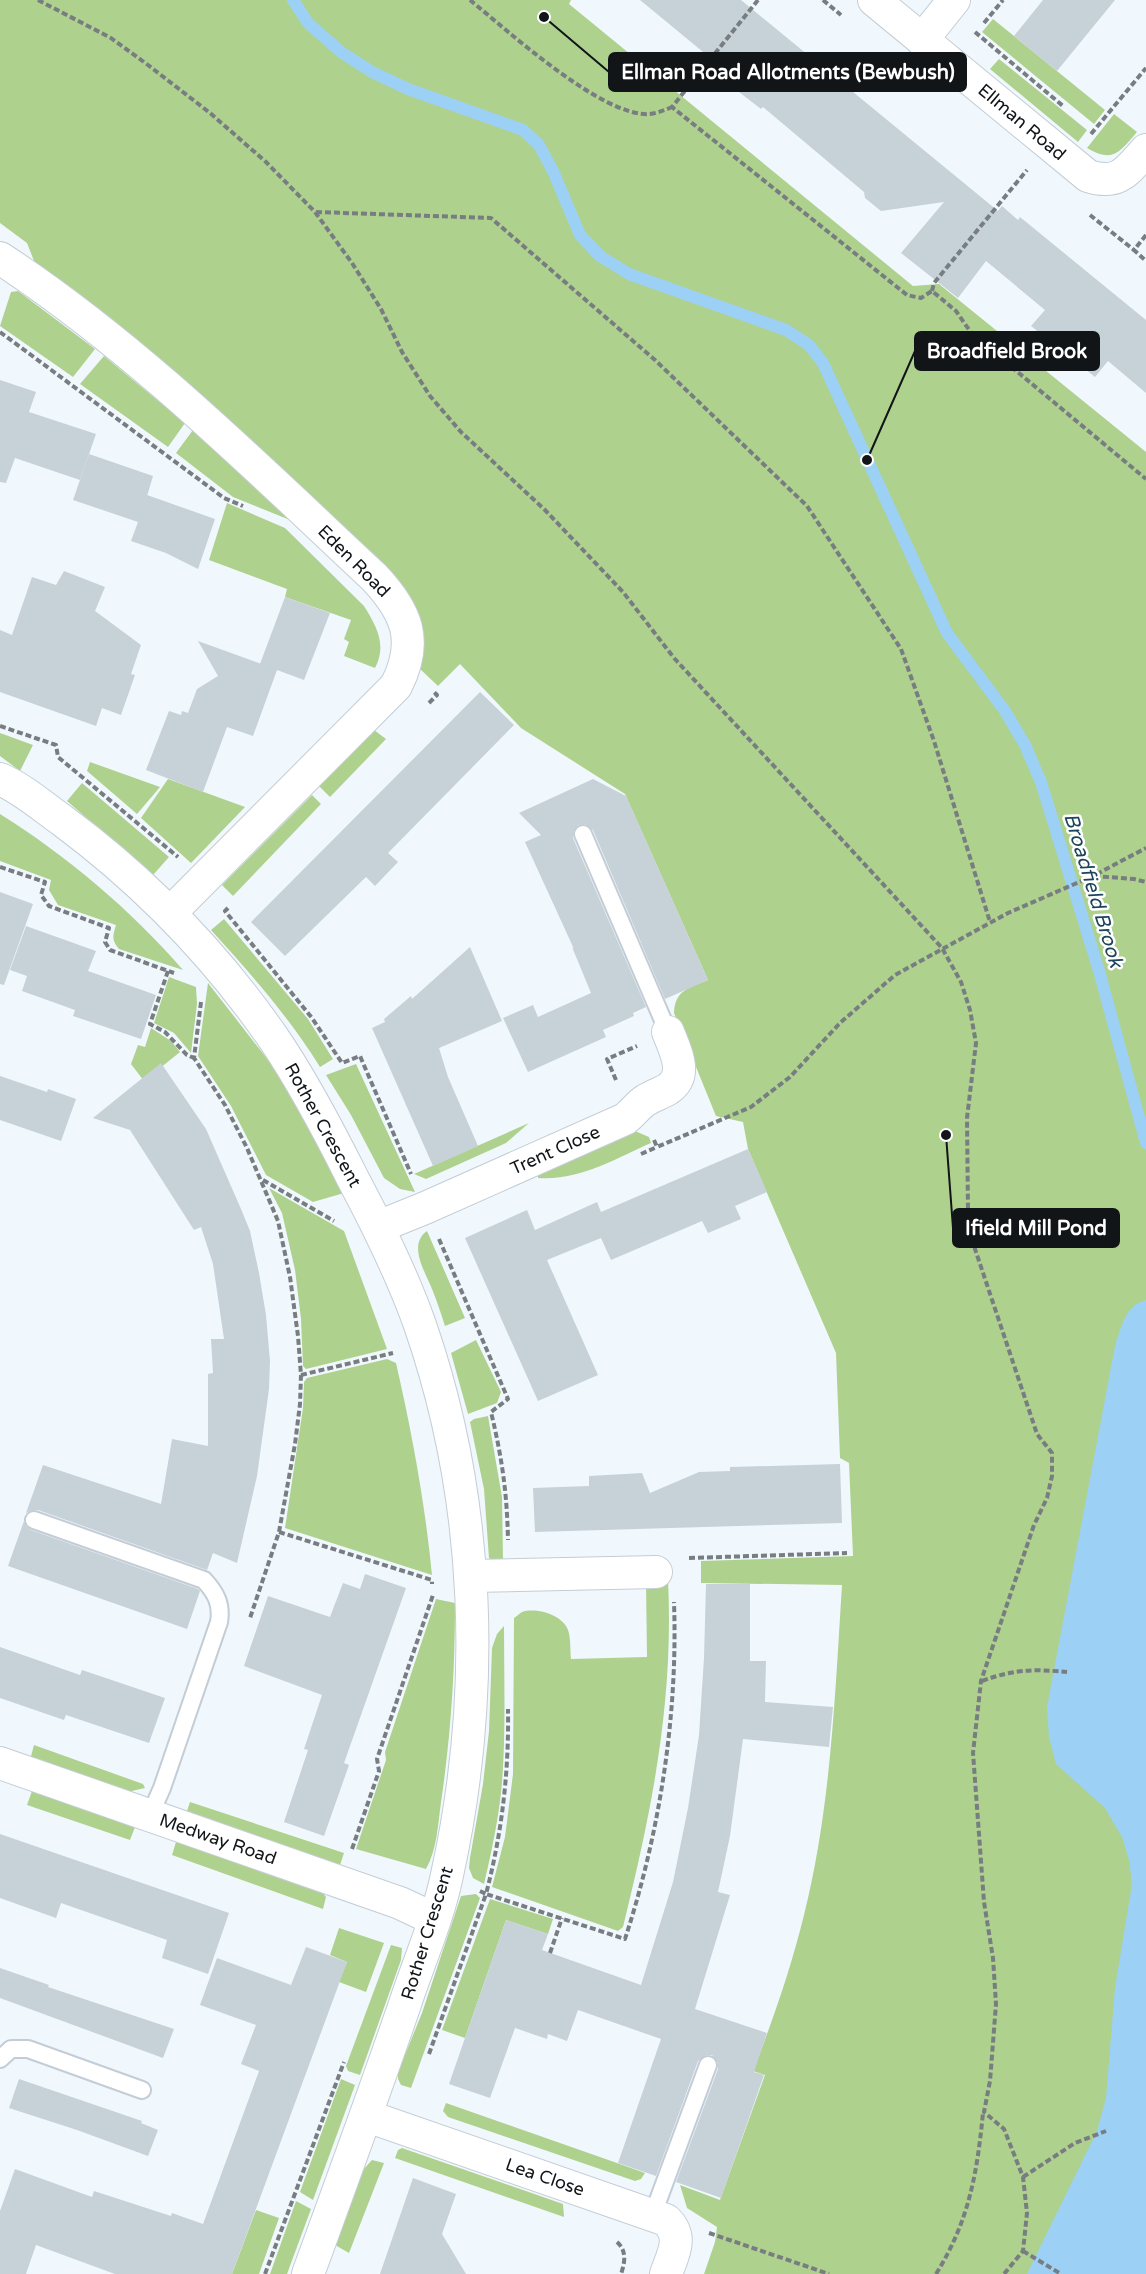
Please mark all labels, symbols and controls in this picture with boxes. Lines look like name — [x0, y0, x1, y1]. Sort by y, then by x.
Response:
callout: Ellman Road Allotments (Bewbush) — [609, 53, 966, 91]
text: Ellman Road Allotments (Bewbush) — [621, 61, 955, 85]
street label: Ellman Road — [974, 79, 1070, 165]
callout: Broadfield Brook — [915, 332, 1099, 370]
text: Broadfield Brook — [927, 340, 1087, 364]
street label: Eden Road — [313, 520, 395, 602]
water label: Broadfield Brook — [1058, 810, 1129, 972]
street label: Rother Crescent — [280, 1059, 366, 1191]
street label: Trent Close — [507, 1120, 603, 1180]
callout: Ifield Mill Pond — [953, 1209, 1119, 1247]
text: Ifield Mill Pond — [965, 1217, 1107, 1241]
street label: Medway Road — [157, 1809, 279, 1869]
street label: Rother Crescent — [396, 1863, 458, 2002]
street label: Lea Close — [503, 2153, 587, 2201]

